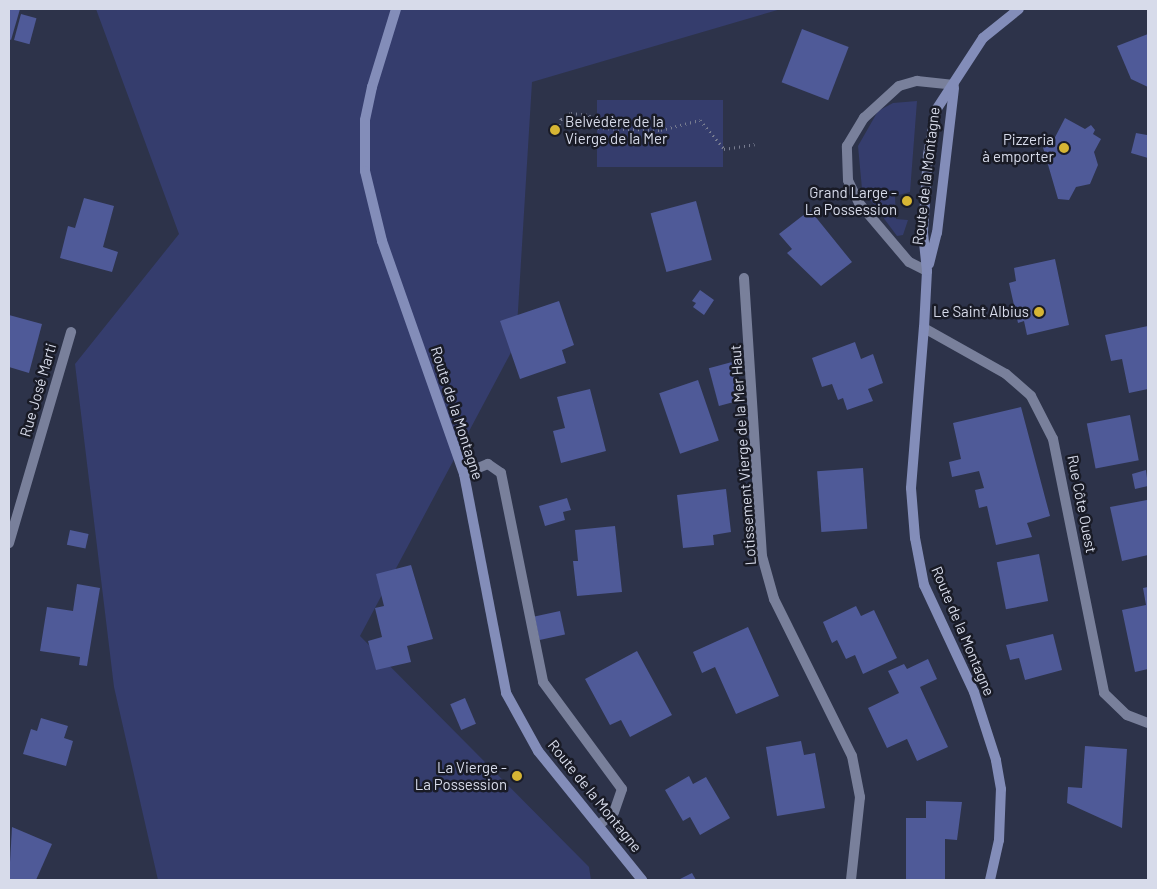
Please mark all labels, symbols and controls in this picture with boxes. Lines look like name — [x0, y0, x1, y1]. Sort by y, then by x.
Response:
street label: Route de la Montagne — [909, 106, 943, 246]
place label: Belvédère de la Vierge de la Mer — [565, 112, 667, 147]
marker: Belvédère de la Vierge de la Mer — [549, 124, 561, 136]
place label: Pizzeria à emporter — [982, 130, 1054, 165]
marker: Pizzeria à emporter — [1058, 142, 1070, 154]
place label: Grand Large - La Possession — [805, 183, 897, 218]
marker: Grand Large - La Possession — [901, 195, 913, 207]
place label: Le Saint Albius — [933, 303, 1029, 321]
marker: Le Saint Albius — [1033, 306, 1045, 318]
street label: Rue José Marti — [16, 341, 60, 439]
street label: Route de la Montagne — [427, 344, 487, 482]
street label: Lotissement Vierge de la Mer Haut — [726, 344, 760, 566]
street label: Rue Côte Ouest — [1064, 454, 1100, 554]
street label: Route de la Montagne — [928, 564, 998, 698]
street label: Route de la Montagne — [544, 736, 646, 856]
place label: La Vierge - La Possession — [415, 758, 507, 793]
marker: La Vierge - La Possession — [511, 770, 523, 782]

